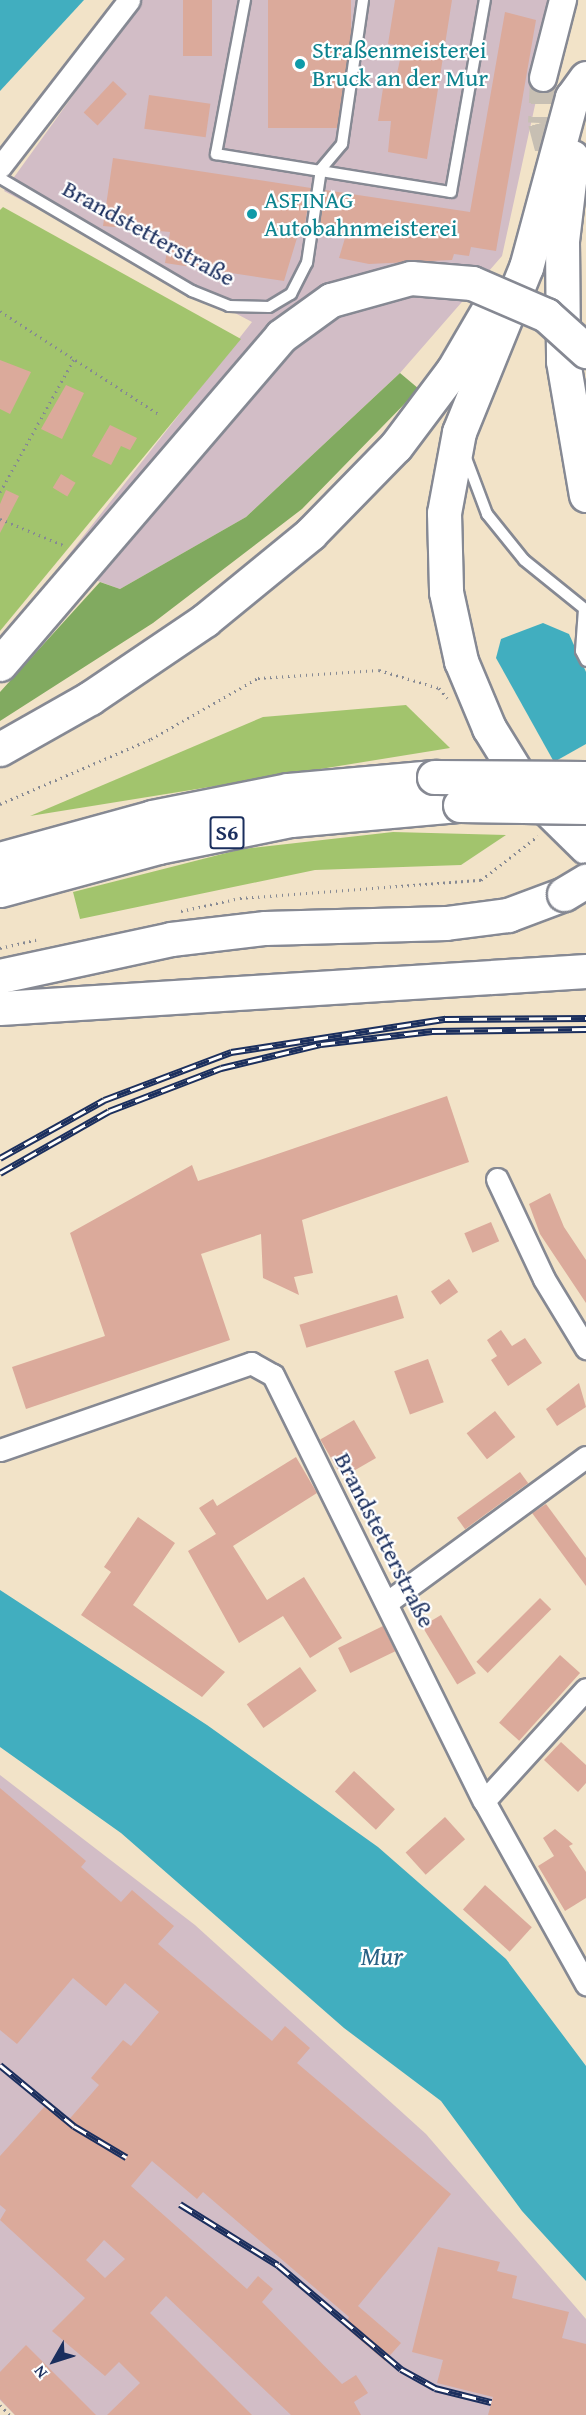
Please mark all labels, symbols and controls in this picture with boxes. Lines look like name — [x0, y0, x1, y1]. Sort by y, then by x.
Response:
place label: Straßenmeisterei Bruck an der Mur — [312, 36, 488, 92]
marker: Straßenmeisterei Bruck an der Mur — [293, 57, 307, 71]
street label: Brandstetterstraße — [58, 174, 240, 292]
place label: ASFINAG Autobahnmeisterei — [264, 186, 457, 242]
marker: ASFINAG Autobahnmeisterei — [245, 207, 259, 221]
road number: S6 — [209, 814, 245, 852]
street label: Brandstetterstraße — [328, 1448, 442, 1632]
water label: Mur — [361, 1940, 403, 1972]
north arrow — [24, 2331, 84, 2391]
text: N — [27, 2361, 53, 2384]

